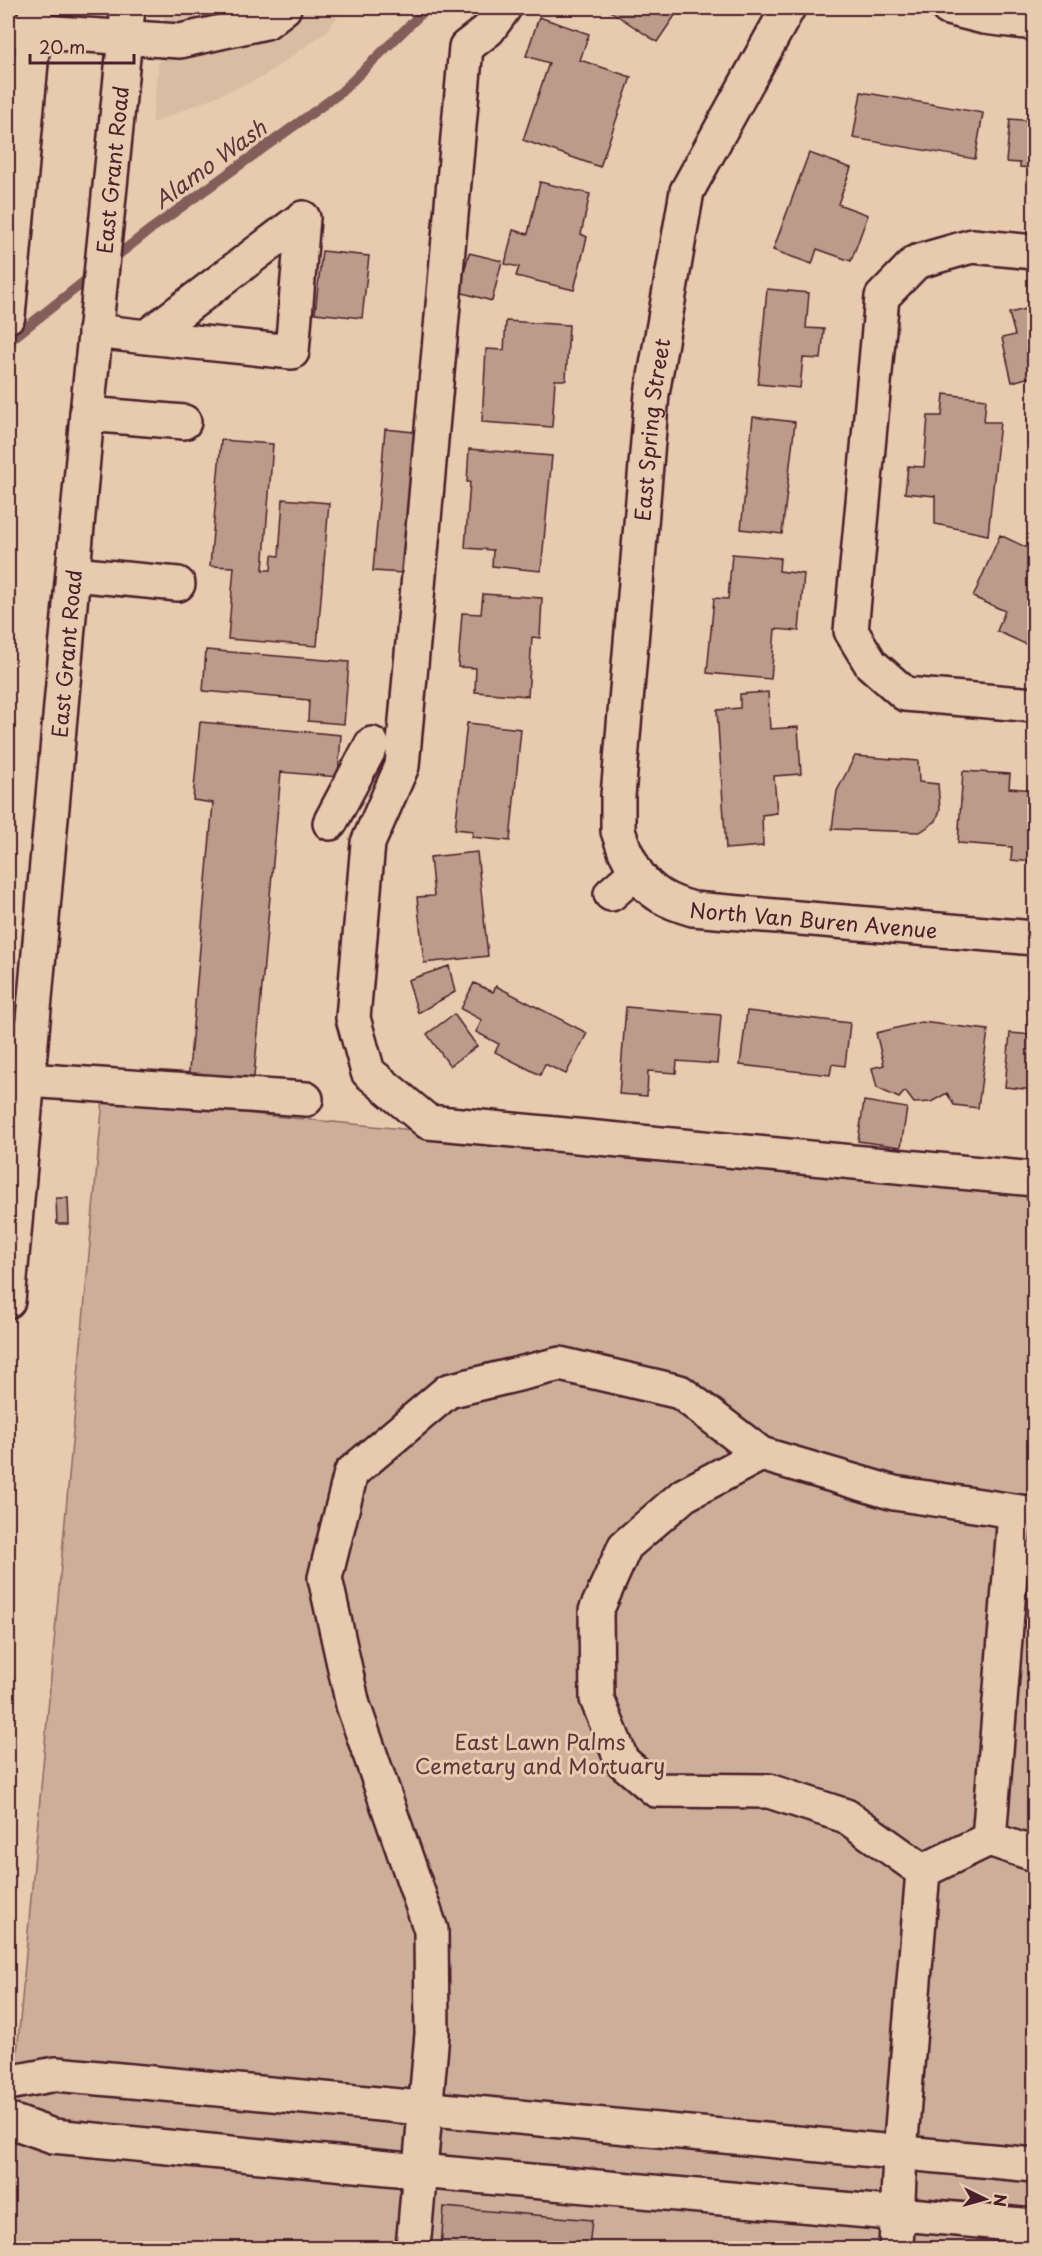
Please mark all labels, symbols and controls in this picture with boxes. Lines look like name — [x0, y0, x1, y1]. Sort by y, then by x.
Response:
scale bar — [30, 27, 134, 65]
text: 20 m — [39, 33, 85, 60]
street label: East Grant Road — [87, 84, 136, 255]
water label: Alamo Wash — [146, 110, 273, 215]
street label: East Spring Street — [625, 335, 677, 522]
street label: East Grant Road — [42, 568, 89, 739]
street label: North Van Buren Avenue — [688, 893, 939, 946]
park label: East Lawn Palms Cemetary and Mortuary — [415, 1725, 665, 1781]
north arrow — [955, 2169, 1015, 2229]
text: N — [988, 2193, 1013, 2208]

